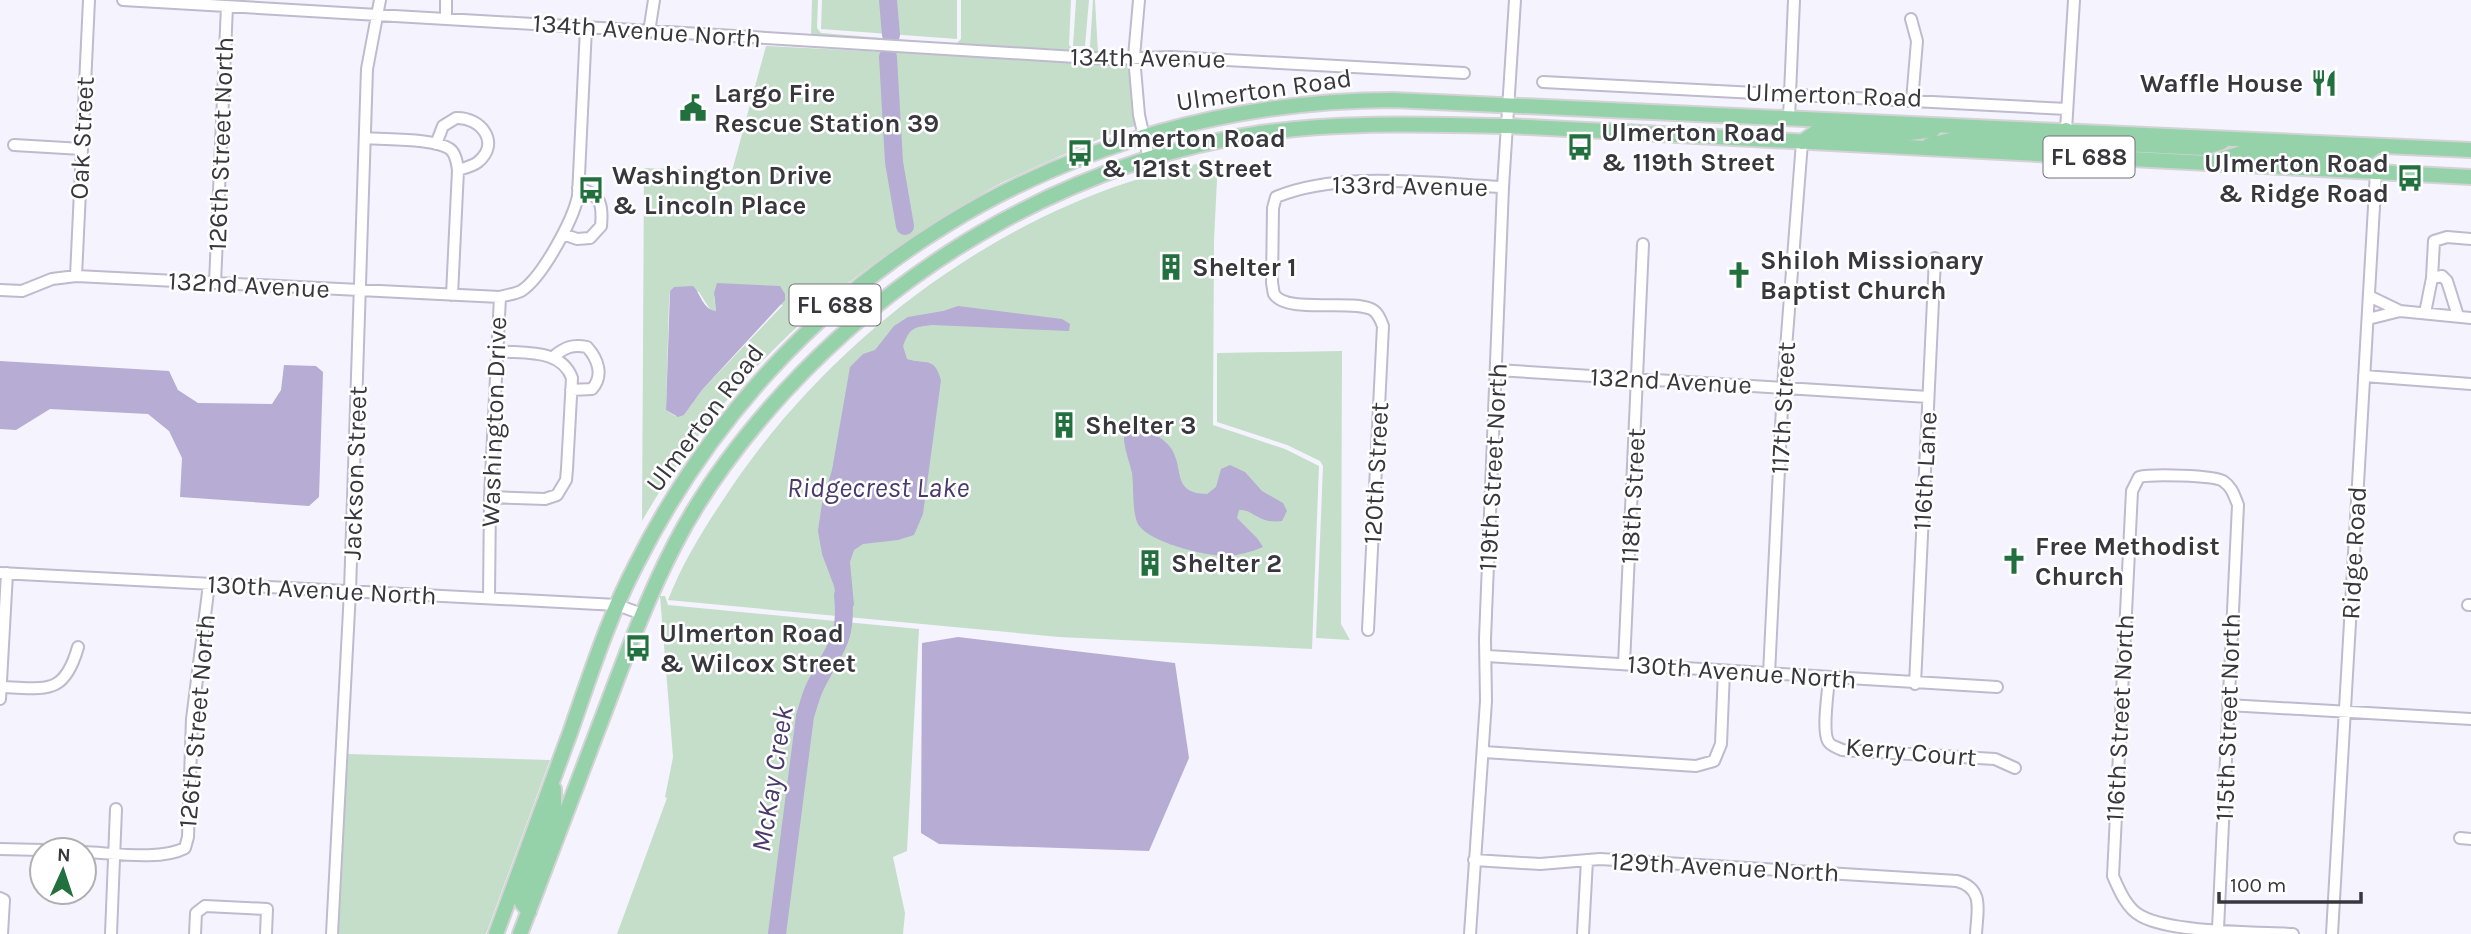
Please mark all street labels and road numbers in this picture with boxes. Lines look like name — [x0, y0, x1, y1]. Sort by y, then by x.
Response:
street label: 134th Avenue North — [532, 8, 762, 54]
street label: 126th Street North — [202, 36, 240, 252]
street label: 134th Avenue — [1070, 41, 1226, 75]
street label: Ulmerton Road — [1174, 62, 1354, 118]
street label: Oak Street — [63, 75, 101, 200]
street label: Ulmerton Road — [1745, 76, 1923, 114]
road number: FL 688 — [2044, 136, 2134, 177]
street label: 133rd Avenue — [1332, 169, 1488, 203]
street label: 132nd Avenue — [167, 265, 331, 305]
road number: FL 688 — [790, 284, 880, 326]
street label: Washington Drive — [475, 316, 513, 528]
street label: Ulmerton Road — [639, 338, 771, 498]
street label: 117th Street — [1764, 341, 1802, 475]
street label: 132nd Avenue — [1589, 361, 1753, 401]
street label: 119th Street North — [1472, 362, 1514, 572]
street label: Jackson Street — [336, 385, 374, 560]
street label: 120th Street — [1357, 401, 1395, 545]
street label: 116th Lane — [1906, 411, 1944, 531]
street label: 118th Street — [1614, 427, 1652, 565]
street label: Ridge Road — [2335, 486, 2373, 620]
street label: 130th Avenue North — [207, 569, 437, 611]
street label: 126th Street North — [172, 613, 222, 829]
street label: 116th Street North — [2099, 613, 2141, 823]
street label: 115th Street North — [2209, 613, 2247, 821]
street label: 130th Avenue North — [1626, 649, 1858, 695]
street label: Kerry Court — [1844, 731, 1978, 773]
street label: 129th Avenue North — [1610, 846, 1840, 888]

